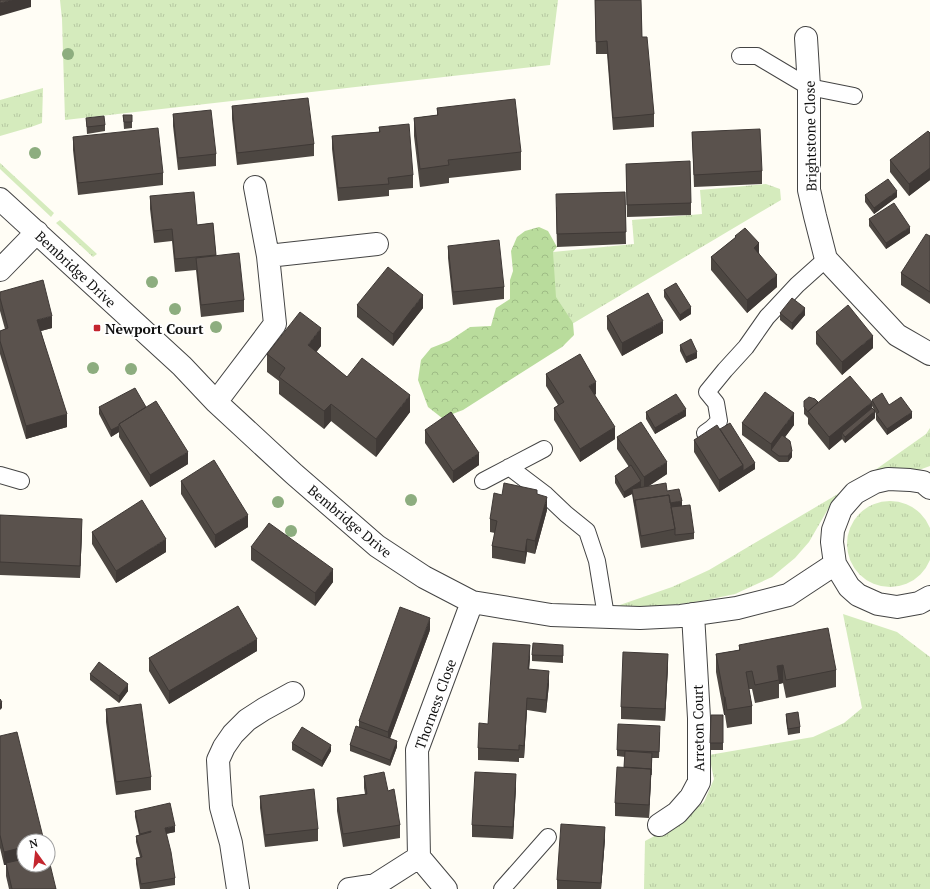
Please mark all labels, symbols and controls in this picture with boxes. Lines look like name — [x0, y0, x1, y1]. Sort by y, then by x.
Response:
street label: Brightstone Close — [800, 80, 820, 192]
street label: Bembridge Drive — [32, 227, 120, 311]
place label: Newport Court — [105, 319, 204, 338]
marker: Newport Court — [92, 323, 102, 333]
street label: Bembridge Drive — [304, 480, 396, 562]
street label: Thorness Close — [410, 656, 460, 752]
street label: Arreton Court — [688, 684, 708, 772]
north arrow — [16, 833, 56, 873]
text: N — [28, 835, 40, 851]

